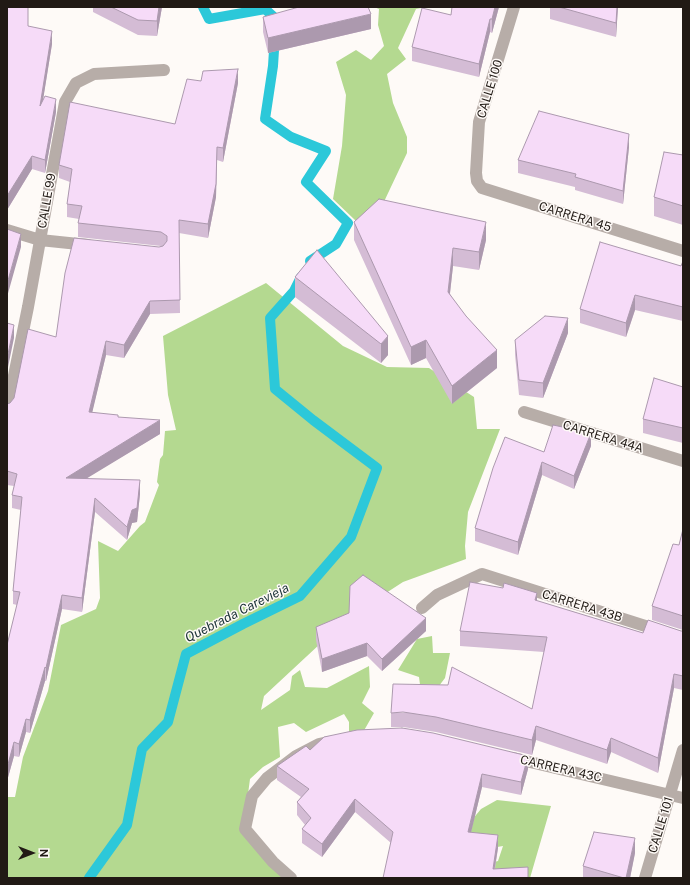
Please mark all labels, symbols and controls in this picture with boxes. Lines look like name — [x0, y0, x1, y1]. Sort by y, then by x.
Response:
street label: CALLE 100 — [474, 58, 506, 120]
street label: CALLE 99 — [35, 172, 59, 230]
street label: CARRERA 45 — [537, 199, 613, 235]
street label: CARRERA 44A — [561, 418, 645, 456]
water label: Quebrada Carevieja — [182, 580, 292, 646]
street label: CARRERA 43B — [540, 587, 624, 625]
street label: CARRERA 43C — [519, 753, 603, 785]
street label: CALLE 101 — [646, 795, 676, 855]
north arrow — [12, 833, 52, 873]
text: N — [38, 849, 50, 857]

